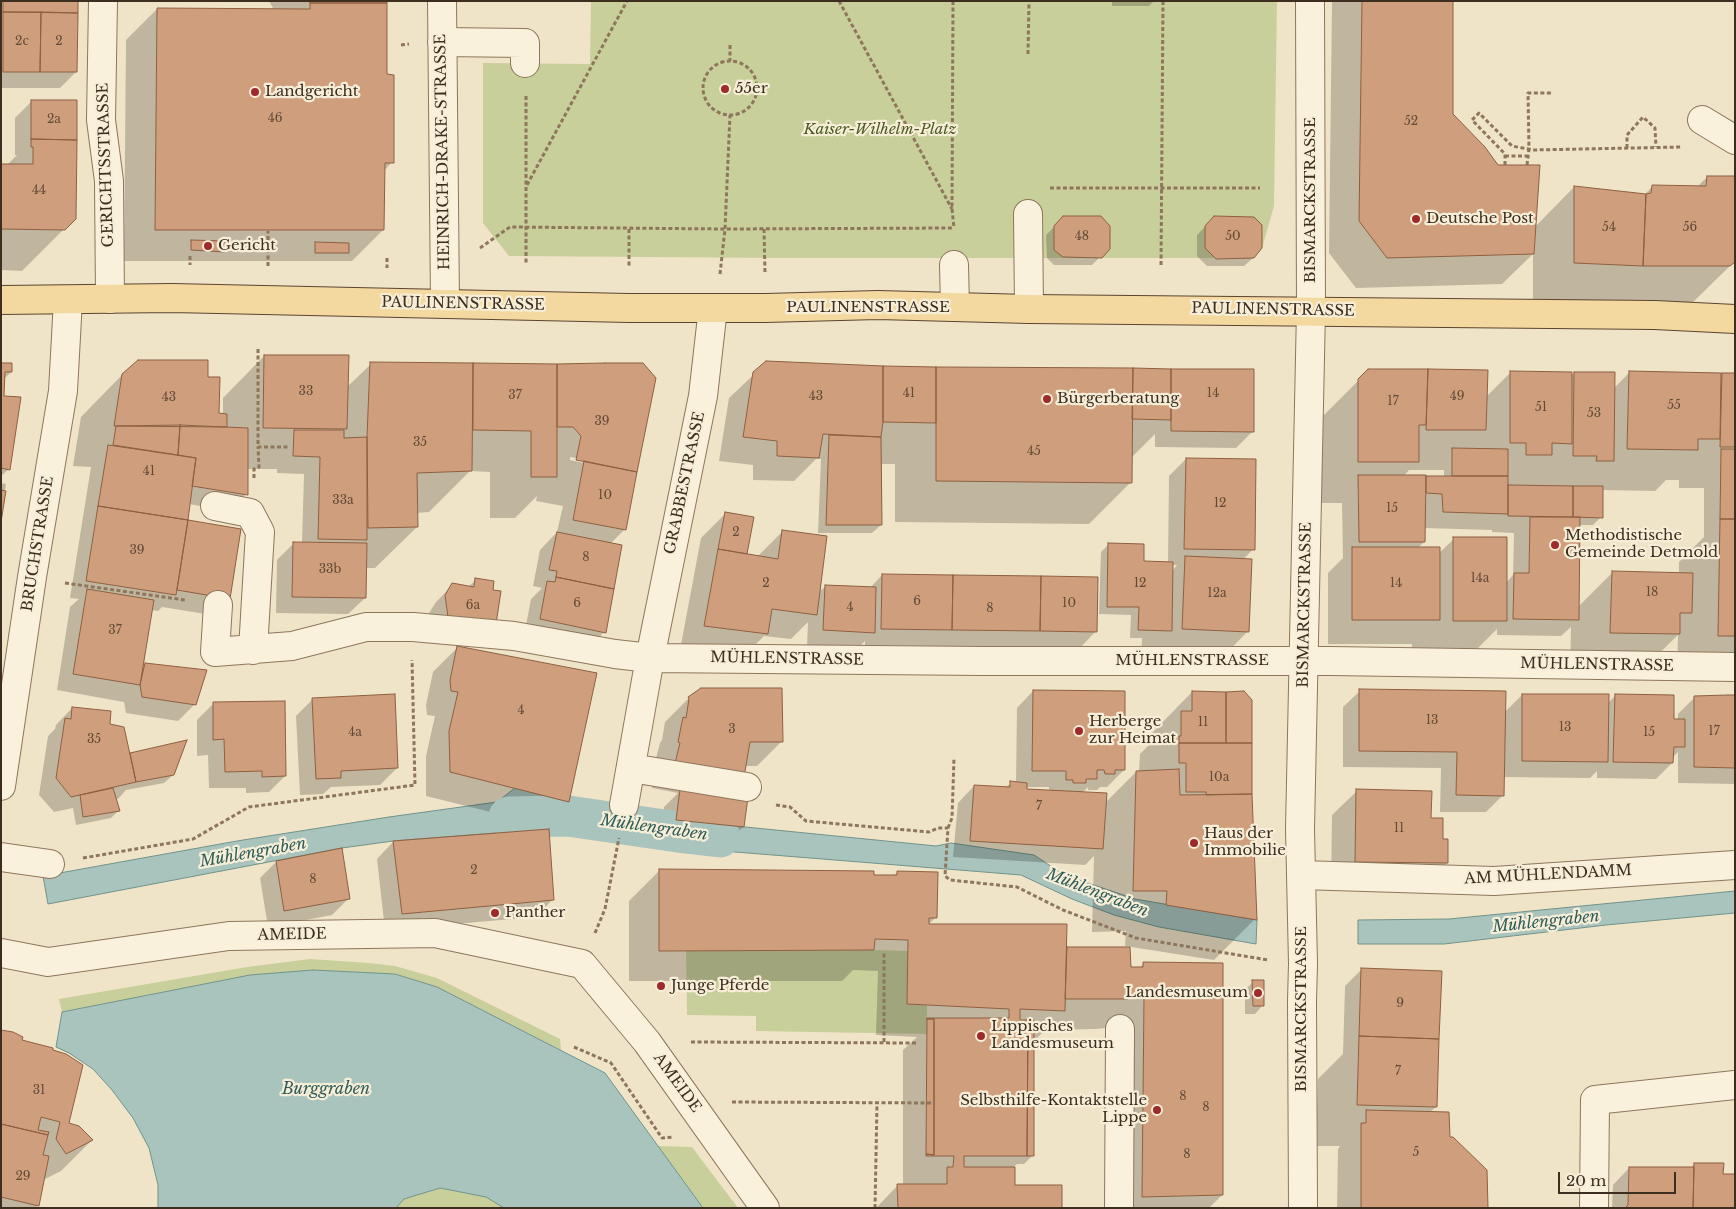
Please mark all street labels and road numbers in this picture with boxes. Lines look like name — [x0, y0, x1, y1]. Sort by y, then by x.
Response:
street label: HEINRICH-DRAKE-STRASSE — [432, 34, 454, 270]
street label: GERICHTSSTRASSE — [94, 82, 118, 248]
street label: BISMARCKSTRASSE — [1302, 117, 1320, 283]
street label: PAULINENSTRASSE — [381, 294, 545, 314]
street label: PAULINENSTRASSE — [786, 299, 950, 317]
street label: PAULINENSTRASSE — [1191, 300, 1355, 320]
street label: GRABBESTRASSE — [661, 410, 709, 556]
street label: BRUCHSTRASSE — [18, 475, 58, 613]
street label: BISMARCKSTRASSE — [1295, 522, 1315, 688]
street label: MÜHLENSTRASSE — [710, 649, 864, 669]
street label: MÜHLENSTRASSE — [1115, 652, 1269, 670]
street label: MÜHLENSTRASSE — [1520, 655, 1674, 675]
street label: AM MÜHLENDAMM — [1464, 862, 1632, 888]
street label: AMEIDE — [257, 925, 327, 945]
street label: BISMARCKSTRASSE — [1293, 926, 1311, 1092]
street label: AMEIDE — [649, 1050, 705, 1116]

